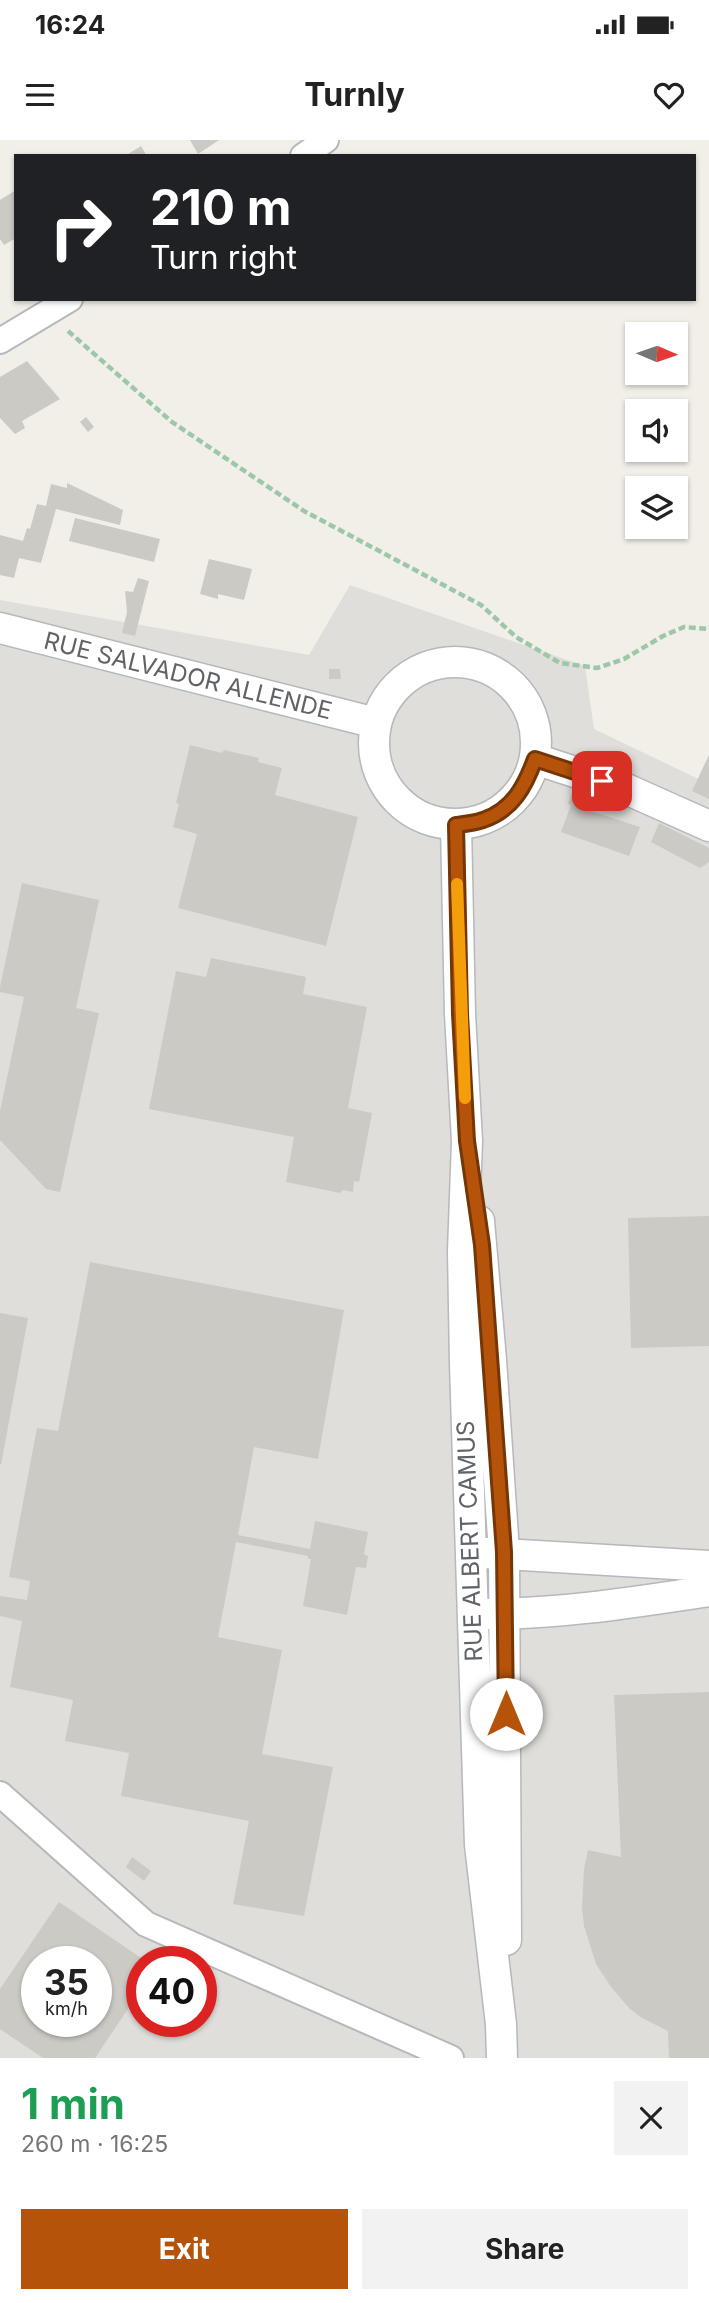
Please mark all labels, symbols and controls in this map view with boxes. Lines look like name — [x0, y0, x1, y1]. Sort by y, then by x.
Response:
text: 16:24 — [35, 9, 105, 40]
text: Turnly — [304, 75, 405, 114]
icon: menu — [21, 76, 59, 114]
icon: heart — [650, 76, 688, 114]
text: 210 m — [150, 178, 291, 237]
icon: right — [35, 182, 126, 273]
text: Turn right — [150, 238, 297, 277]
north arrow — [625, 322, 688, 385]
map controls — [625, 322, 688, 539]
button: sound — [625, 399, 688, 462]
button: layers — [625, 476, 688, 539]
street label: RUE SALVADOR ALLENDE — [41, 626, 335, 725]
pin — [572, 751, 632, 811]
icon: arrive — [583, 762, 621, 800]
street label: RUE ALBERT CAMUS — [451, 1420, 488, 1662]
position arrow — [469, 1677, 543, 1751]
speed limit sign: 40 — [126, 1946, 217, 2037]
text: 35 — [44, 1961, 89, 2003]
text: km/h — [45, 1998, 88, 2019]
text: 1 min — [21, 2078, 125, 2129]
button: close — [614, 2081, 688, 2155]
text: 260 m · 16:25 — [21, 2130, 168, 2158]
button: Exit — [21, 2209, 348, 2289]
button: Share — [362, 2209, 688, 2289]

